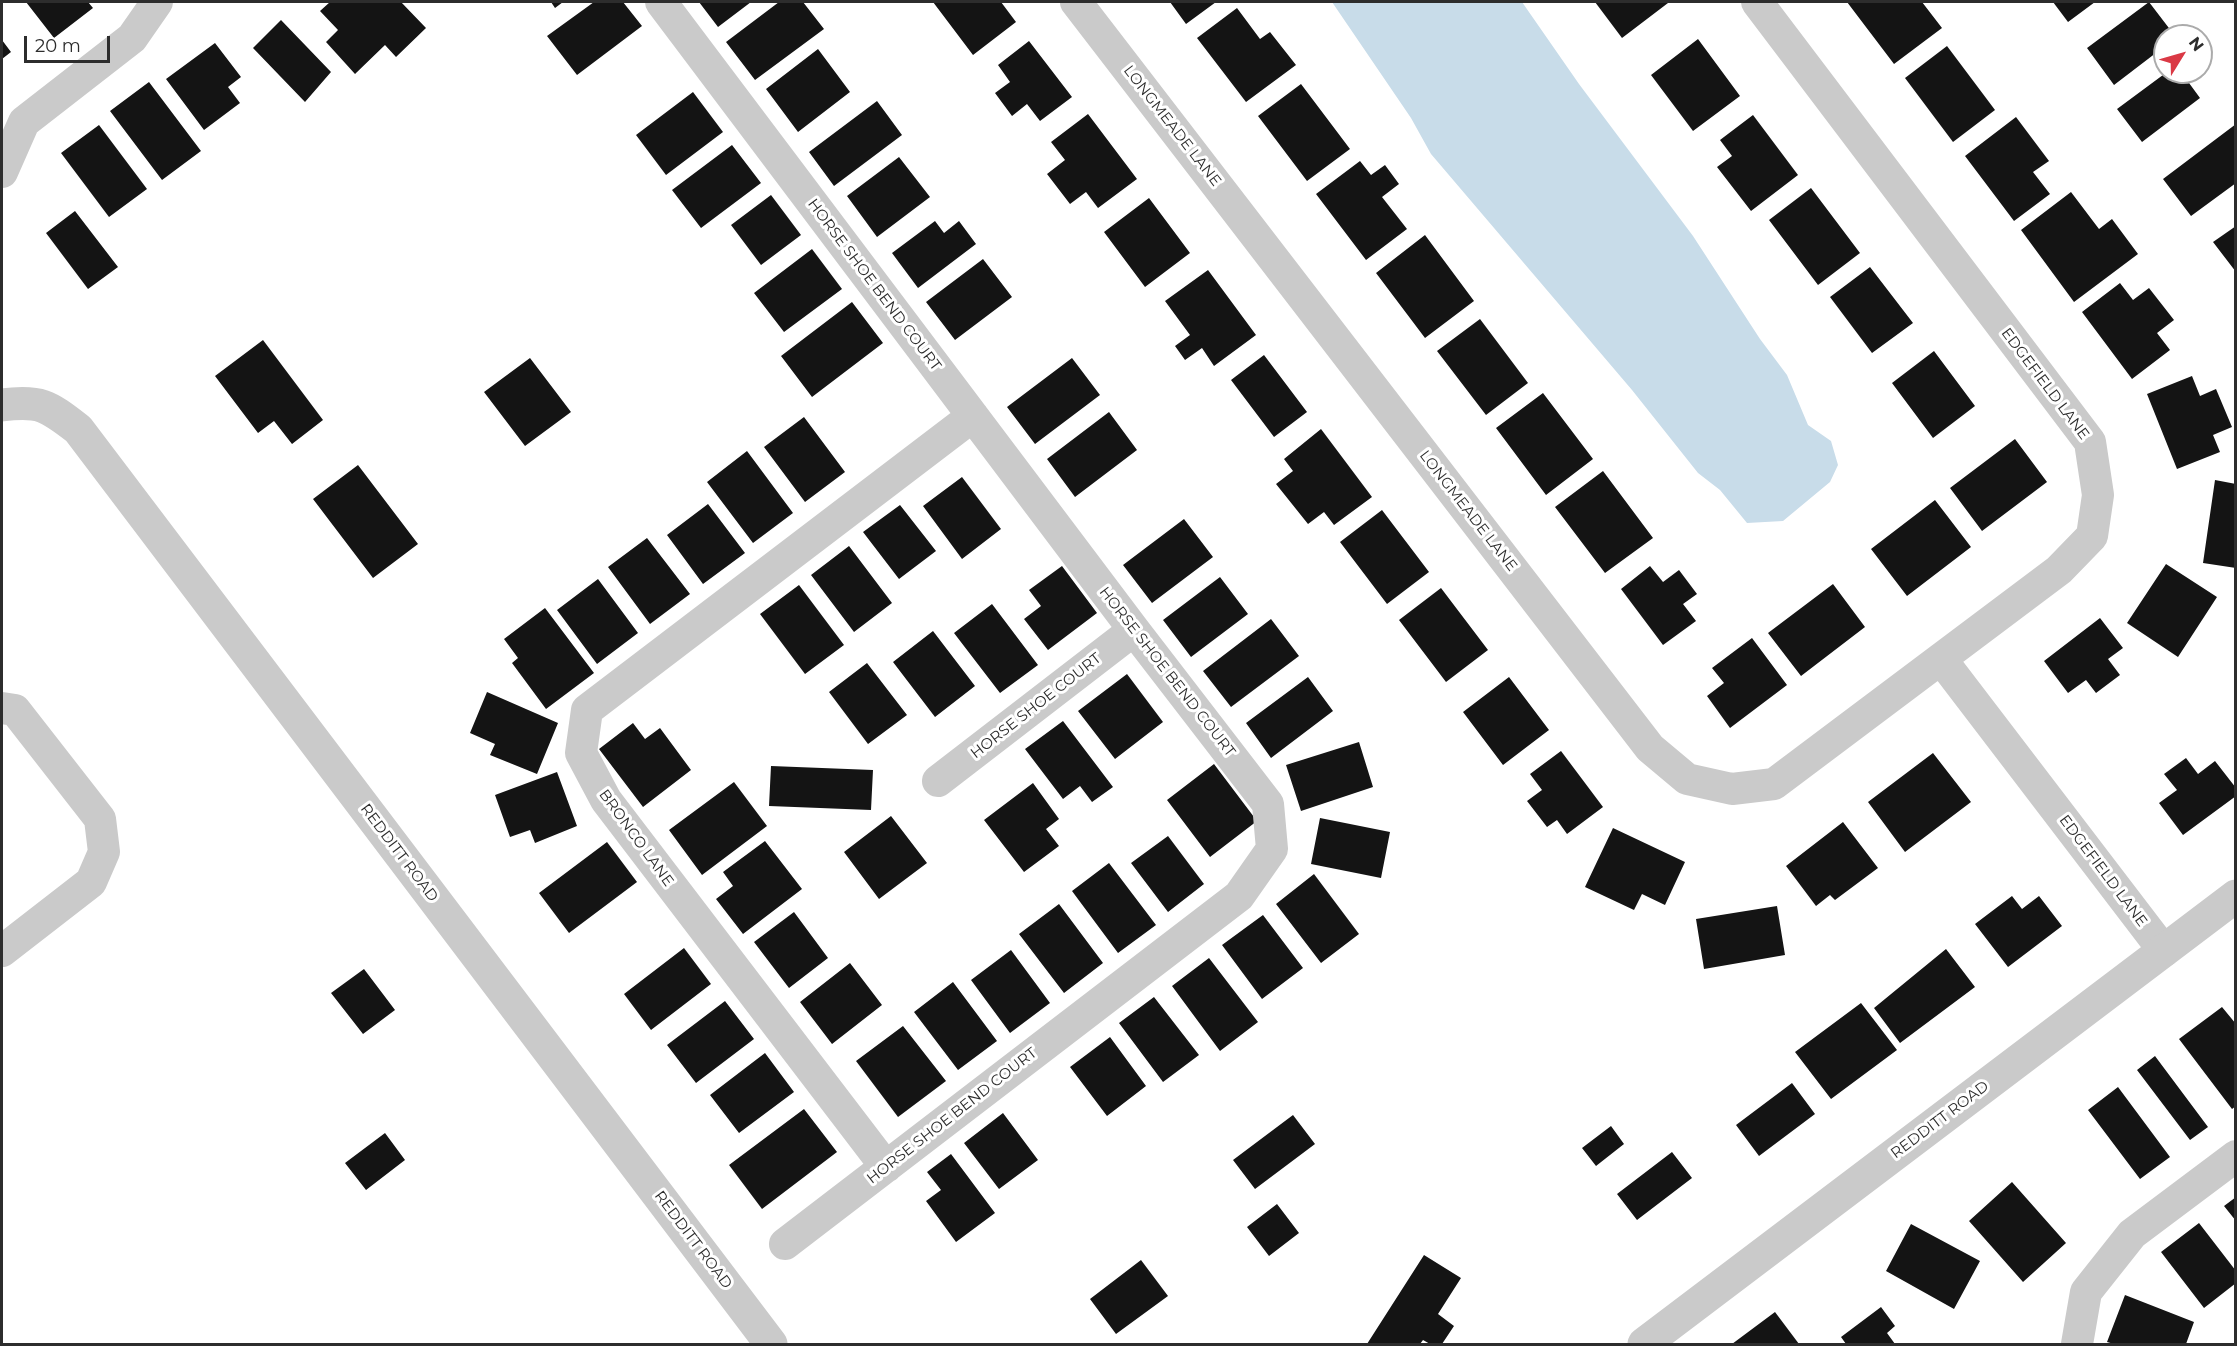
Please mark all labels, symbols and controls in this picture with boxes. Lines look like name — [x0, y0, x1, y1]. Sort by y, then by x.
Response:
scale bar — [27, 24, 112, 62]
north arrow — [2153, 24, 2213, 84]
text: N — [2185, 33, 2208, 55]
text: 20 m — [35, 35, 81, 57]
street label: LONGMEADE LANE — [1119, 62, 1225, 190]
street label: HORSE SHOE BEND COURT — [803, 196, 945, 374]
street label: EDGEFIELD LANE — [1997, 325, 2093, 443]
street label: LONGMEADE LANE — [1415, 447, 1521, 575]
street label: HORSE SHOE BEND COURT — [1095, 584, 1239, 760]
street label: HORSE SHOE COURT — [967, 649, 1105, 763]
street label: BRONCO LANE — [595, 786, 677, 890]
street label: REDDITT ROAD — [356, 800, 442, 906]
street label: EDGEFIELD LANE — [2055, 812, 2151, 930]
street label: HORSE SHOE BEND COURT — [864, 1044, 1040, 1188]
street label: REDDITT ROAD — [1887, 1077, 1993, 1163]
street label: REDDITT ROAD — [650, 1187, 736, 1293]

